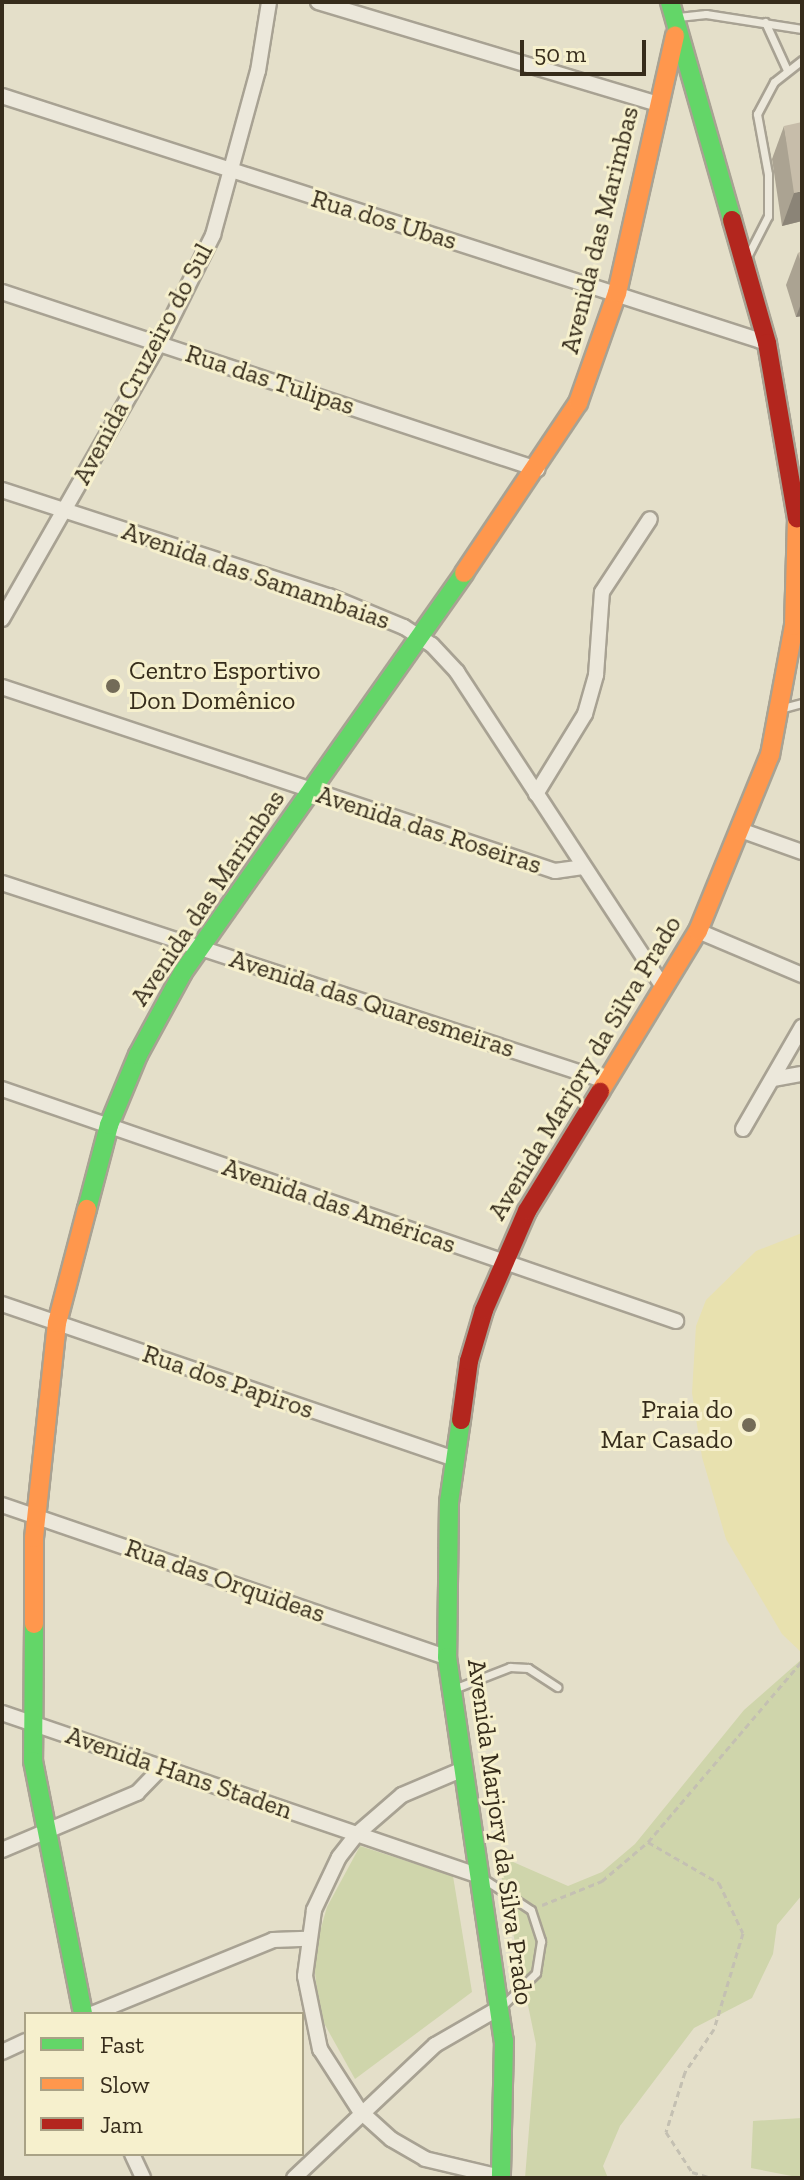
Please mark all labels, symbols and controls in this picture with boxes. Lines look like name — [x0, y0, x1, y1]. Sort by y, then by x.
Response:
scale bar — [524, 24, 650, 74]
text: 50 m — [534, 39, 586, 68]
street label: Avenida das Marimbas — [554, 103, 646, 357]
street label: Rua dos Ubas — [307, 183, 461, 257]
street label: Avenida Cruzeiro do Sul — [66, 238, 220, 490]
street label: Rua das Tulipas — [181, 338, 359, 422]
street label: Avenida das Samambaias — [118, 515, 394, 637]
place label: Centro Esportivo Don Domênico — [129, 655, 321, 716]
marker: Centro Esportivo Don Domênico — [104, 677, 122, 695]
street label: Avenida das Roseiras — [313, 779, 545, 881]
street label: Avenida das Marimbas — [124, 784, 292, 1012]
street label: Avenida Marjory da Silva Prado — [482, 910, 688, 1226]
street label: Avenida das Quaresmeiras — [226, 943, 518, 1065]
street label: Avenida das Américas — [218, 1151, 460, 1261]
street label: Rua dos Papiros — [139, 1338, 317, 1426]
place label: Praia do Mar Casado — [600, 1394, 733, 1456]
marker: Praia do Mar Casado — [740, 1416, 758, 1434]
street label: Rua das Orquideas — [121, 1532, 329, 1630]
street label: Avenida Marjory da Silva Prado — [460, 1657, 540, 2007]
street label: Avenida Hans Staden — [62, 1720, 296, 1826]
legend — [24, 2012, 304, 2156]
text: Fast — [100, 2030, 144, 2059]
text: Slow — [100, 2070, 150, 2099]
text: Jam — [100, 2110, 143, 2139]

